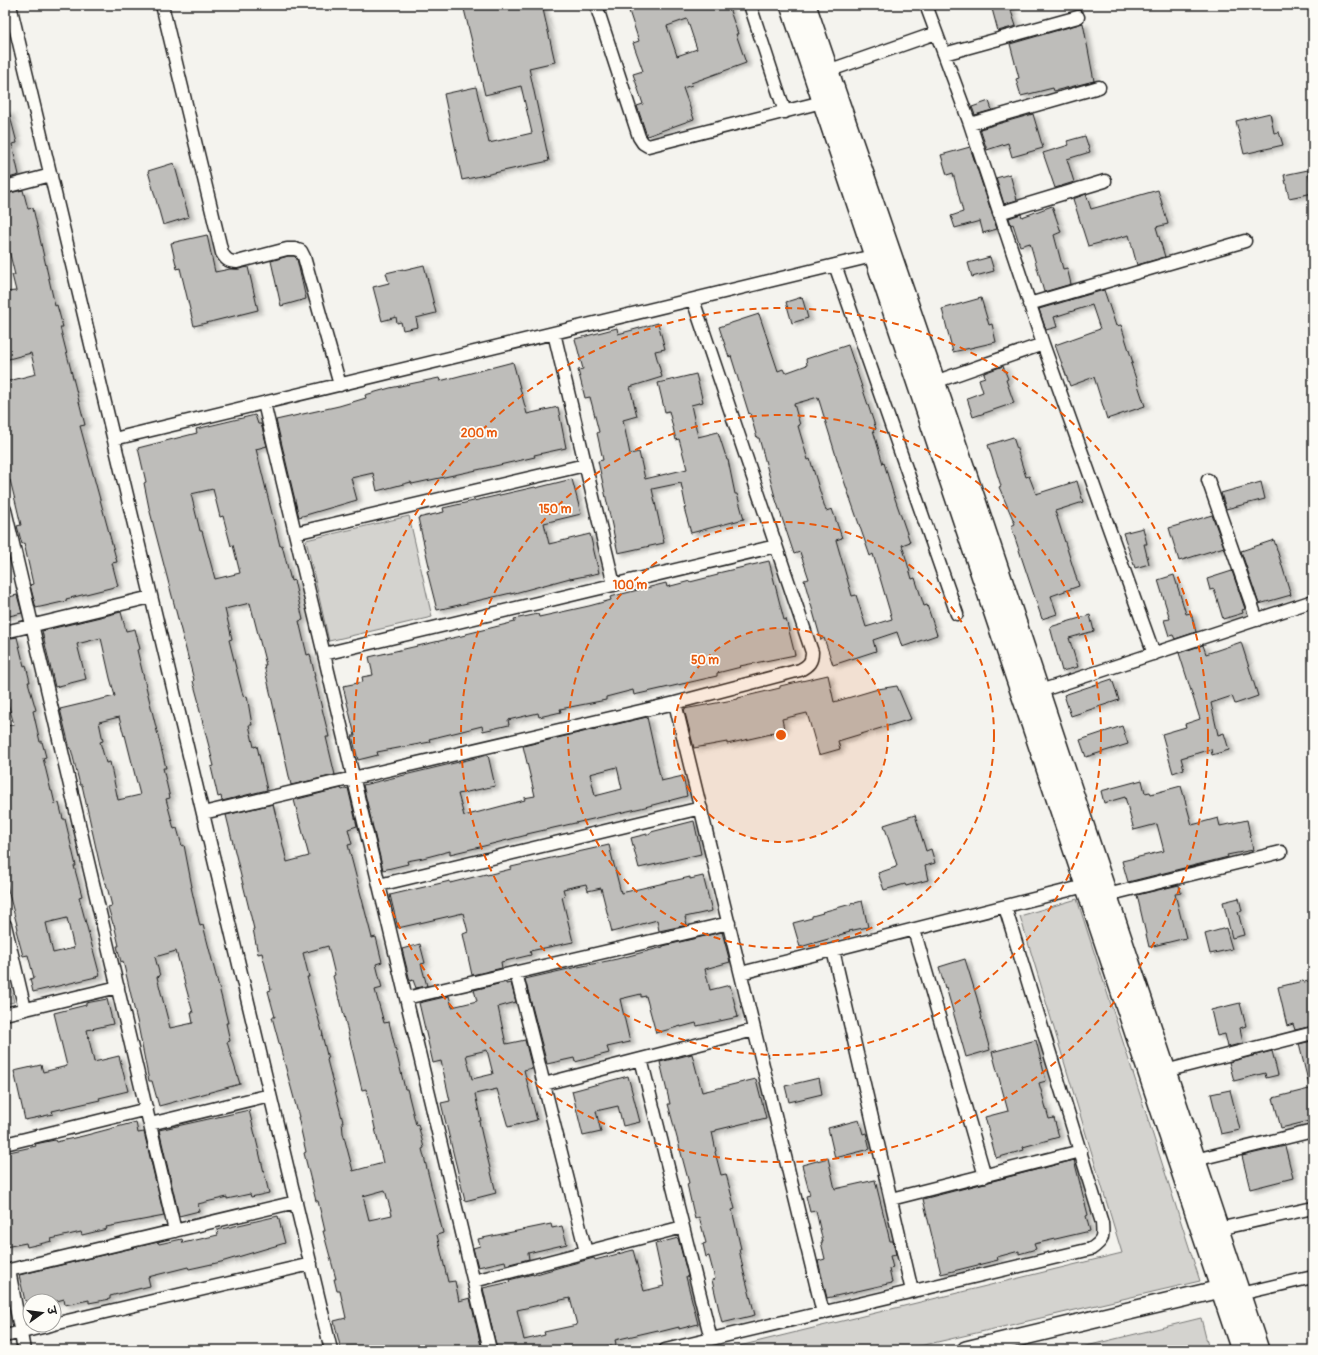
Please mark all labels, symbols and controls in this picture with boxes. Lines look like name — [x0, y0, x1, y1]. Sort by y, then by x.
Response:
text: 200 m — [461, 426, 498, 441]
text: 150 m — [539, 502, 572, 517]
text: 100 m — [613, 578, 648, 593]
text: 50 m — [691, 653, 719, 668]
centre of rings — [774, 728, 788, 742]
north arrow — [22, 1293, 62, 1333]
text: उ — [44, 1305, 59, 1317]

